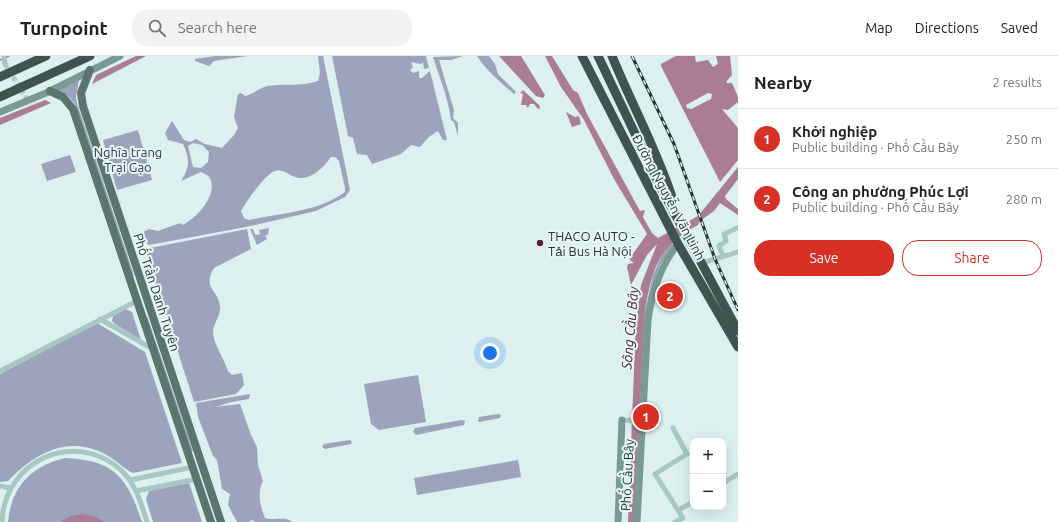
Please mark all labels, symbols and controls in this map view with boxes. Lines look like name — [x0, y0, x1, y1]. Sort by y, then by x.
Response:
search box — [132, 10, 412, 46]
text: Turnpoint — [20, 17, 108, 39]
icon: search — [146, 17, 168, 39]
text: Search here — [178, 19, 257, 36]
text: Map — [865, 20, 893, 36]
text: Directions — [915, 20, 979, 36]
text: Saved — [1001, 20, 1038, 36]
text: Nearby — [754, 73, 812, 92]
text: 2 results — [992, 75, 1042, 89]
text: Khởi nghiệp — [792, 123, 877, 140]
street label: Đường Nguyễn Văn Linh — [630, 131, 709, 262]
text: 1 — [763, 132, 771, 146]
text: 250 m — [1006, 132, 1042, 146]
text: Public building · Phố Cầu Bây — [792, 140, 959, 154]
park label: Nghĩa trang Trại Gạo — [94, 145, 162, 175]
text: Công an phường Phúc Lợi — [792, 183, 969, 200]
text: 2 — [763, 192, 771, 206]
text: 280 m — [1006, 192, 1042, 206]
text: Public building · Phố Cầu Bây — [792, 200, 959, 214]
place label: THACO AUTO - Tải Bus Hà Nội — [548, 229, 635, 259]
street label: Phố Trần Danh Tuyên — [131, 230, 185, 353]
marker: THACO AUTO - Tải Bus Hà Nội — [535, 238, 545, 248]
button: Save — [754, 240, 894, 276]
button: Share — [902, 240, 1042, 276]
pin: 2 — [657, 281, 683, 311]
water label: Sông Cầu Bây — [616, 285, 642, 371]
your location — [480, 343, 500, 363]
pin: 1 — [633, 402, 659, 432]
map controls — [690, 438, 726, 510]
button: + — [690, 438, 726, 474]
street label: Phố Cầu Bây — [616, 439, 636, 511]
button: − — [690, 474, 726, 510]

